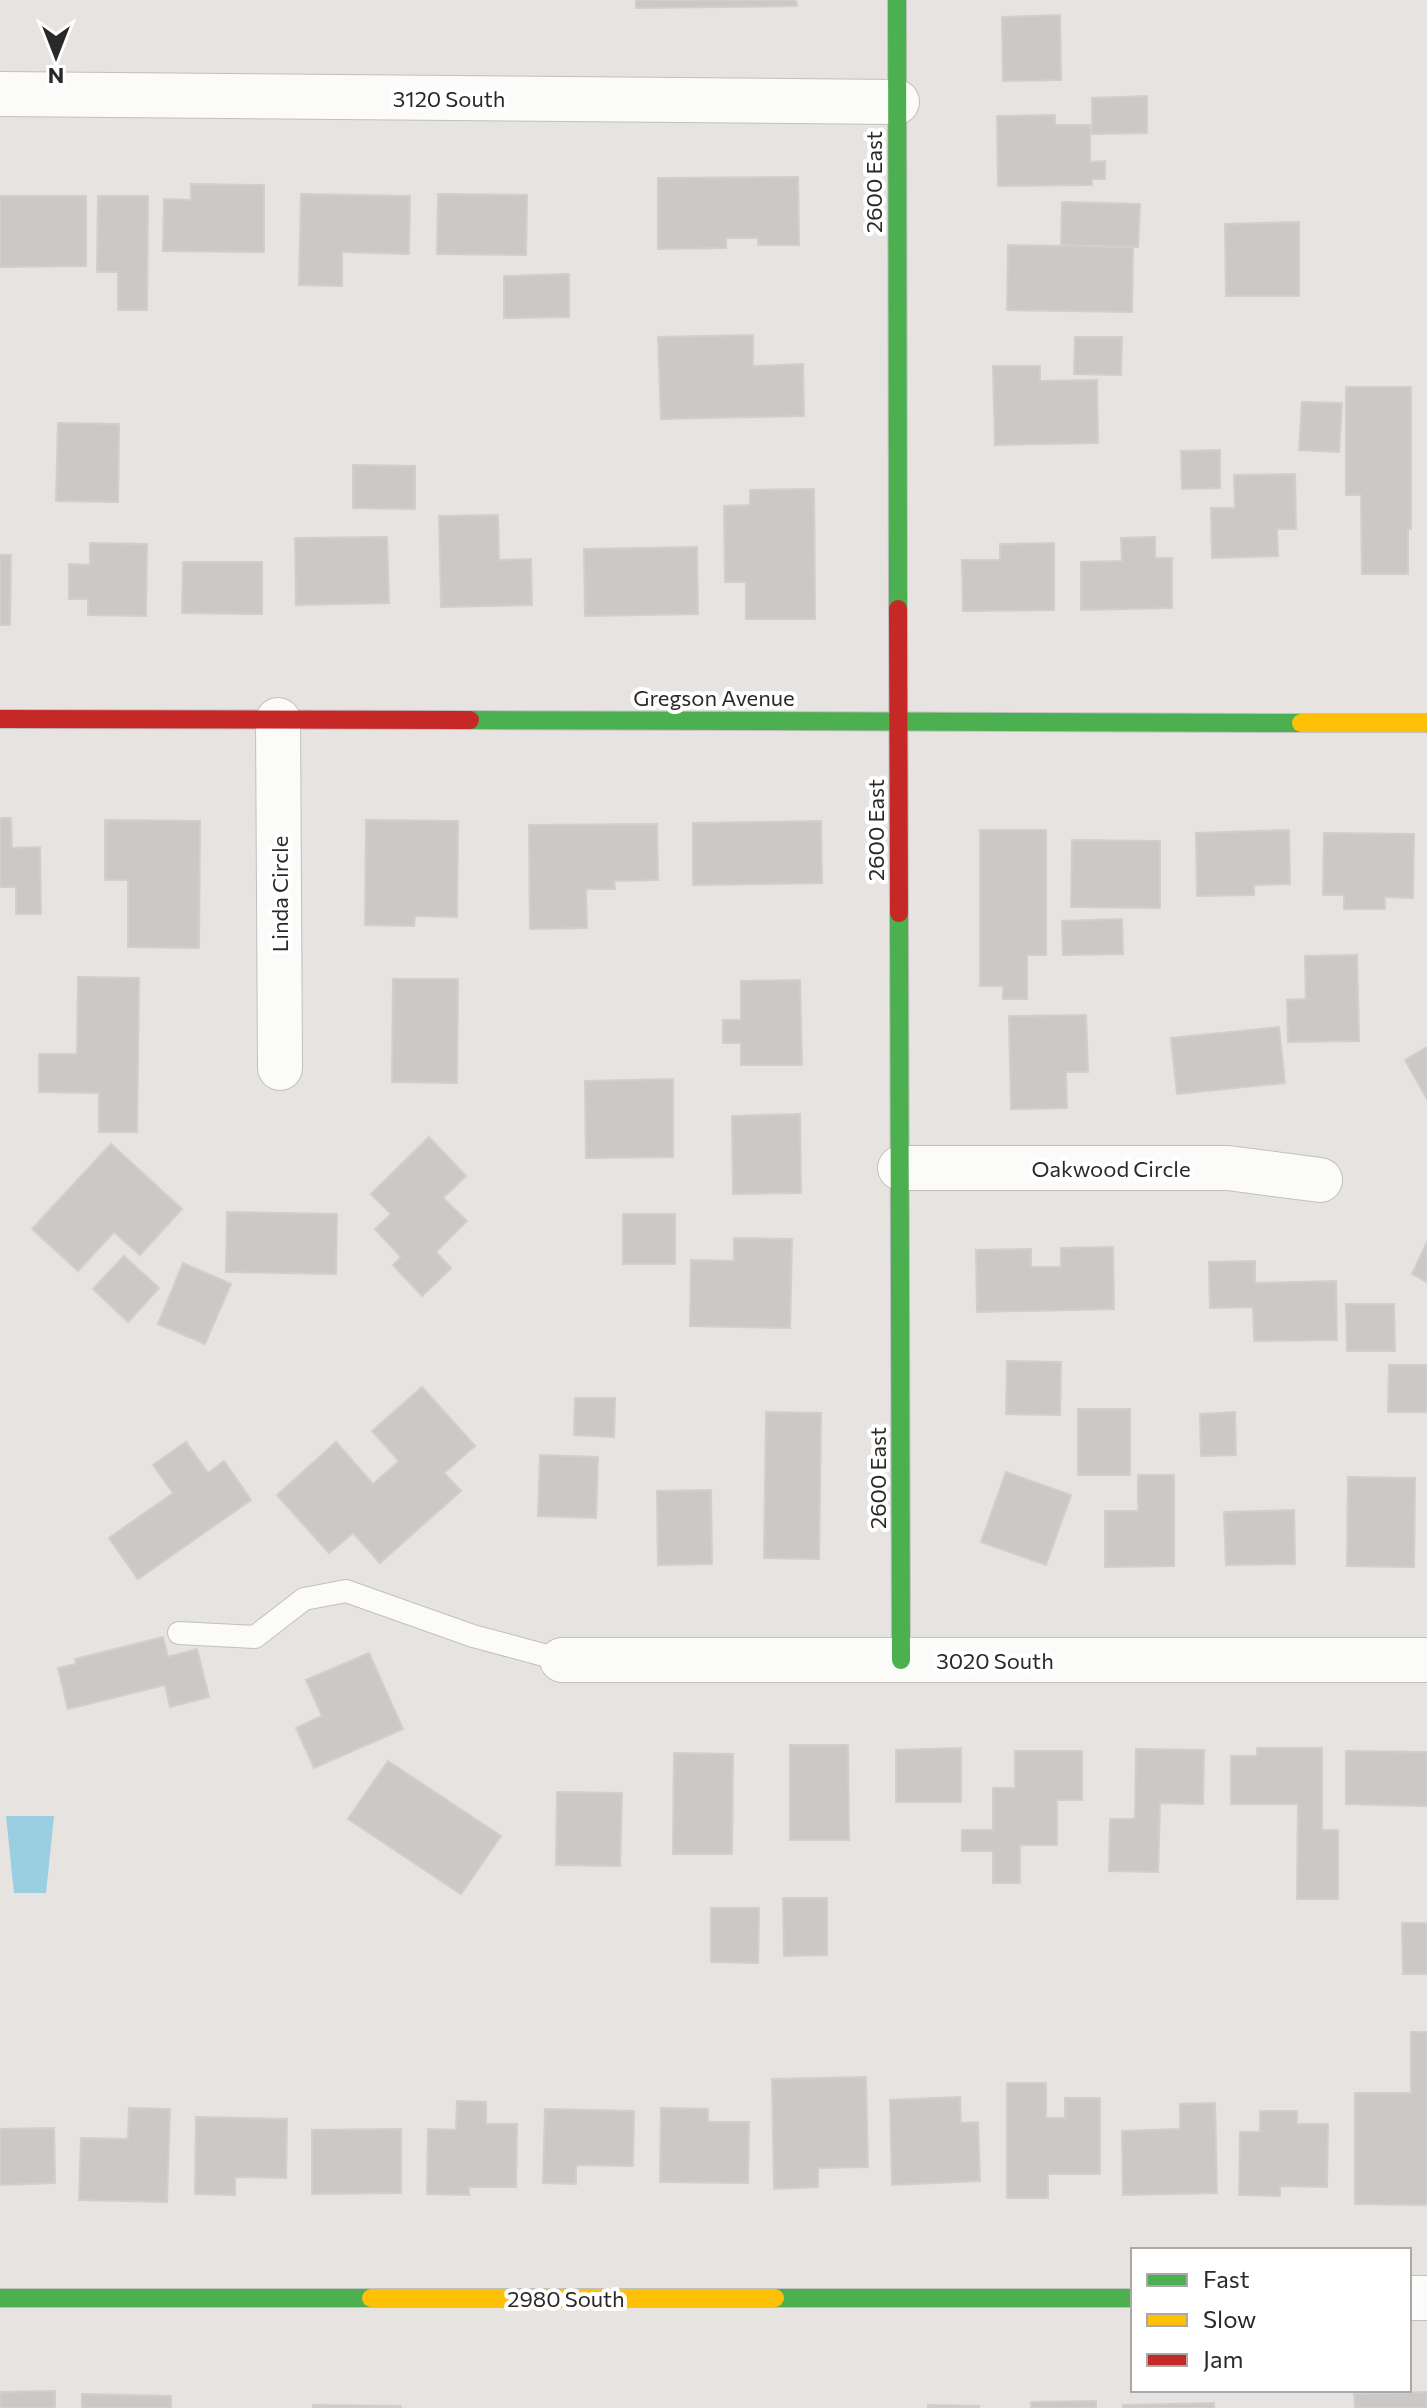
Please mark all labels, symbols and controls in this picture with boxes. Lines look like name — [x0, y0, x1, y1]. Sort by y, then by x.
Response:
north arrow — [16, 16, 96, 96]
text: N — [48, 63, 64, 90]
street label: 3120 South — [393, 85, 505, 112]
street label: 2600 East — [860, 131, 887, 233]
street label: Gregson Avenue — [633, 684, 795, 711]
street label: 2600 East — [862, 779, 889, 881]
street label: Linda Circle — [266, 836, 293, 952]
street label: Oakwood Circle — [1031, 1155, 1191, 1182]
street label: 2600 East — [864, 1427, 891, 1529]
street label: 3020 South — [936, 1647, 1054, 1674]
legend — [1131, 2248, 1411, 2392]
text: Fast — [1203, 2264, 1250, 2293]
street label: 2980 South — [507, 2285, 625, 2312]
text: Slow — [1203, 2304, 1256, 2333]
text: Jam — [1203, 2344, 1243, 2373]

